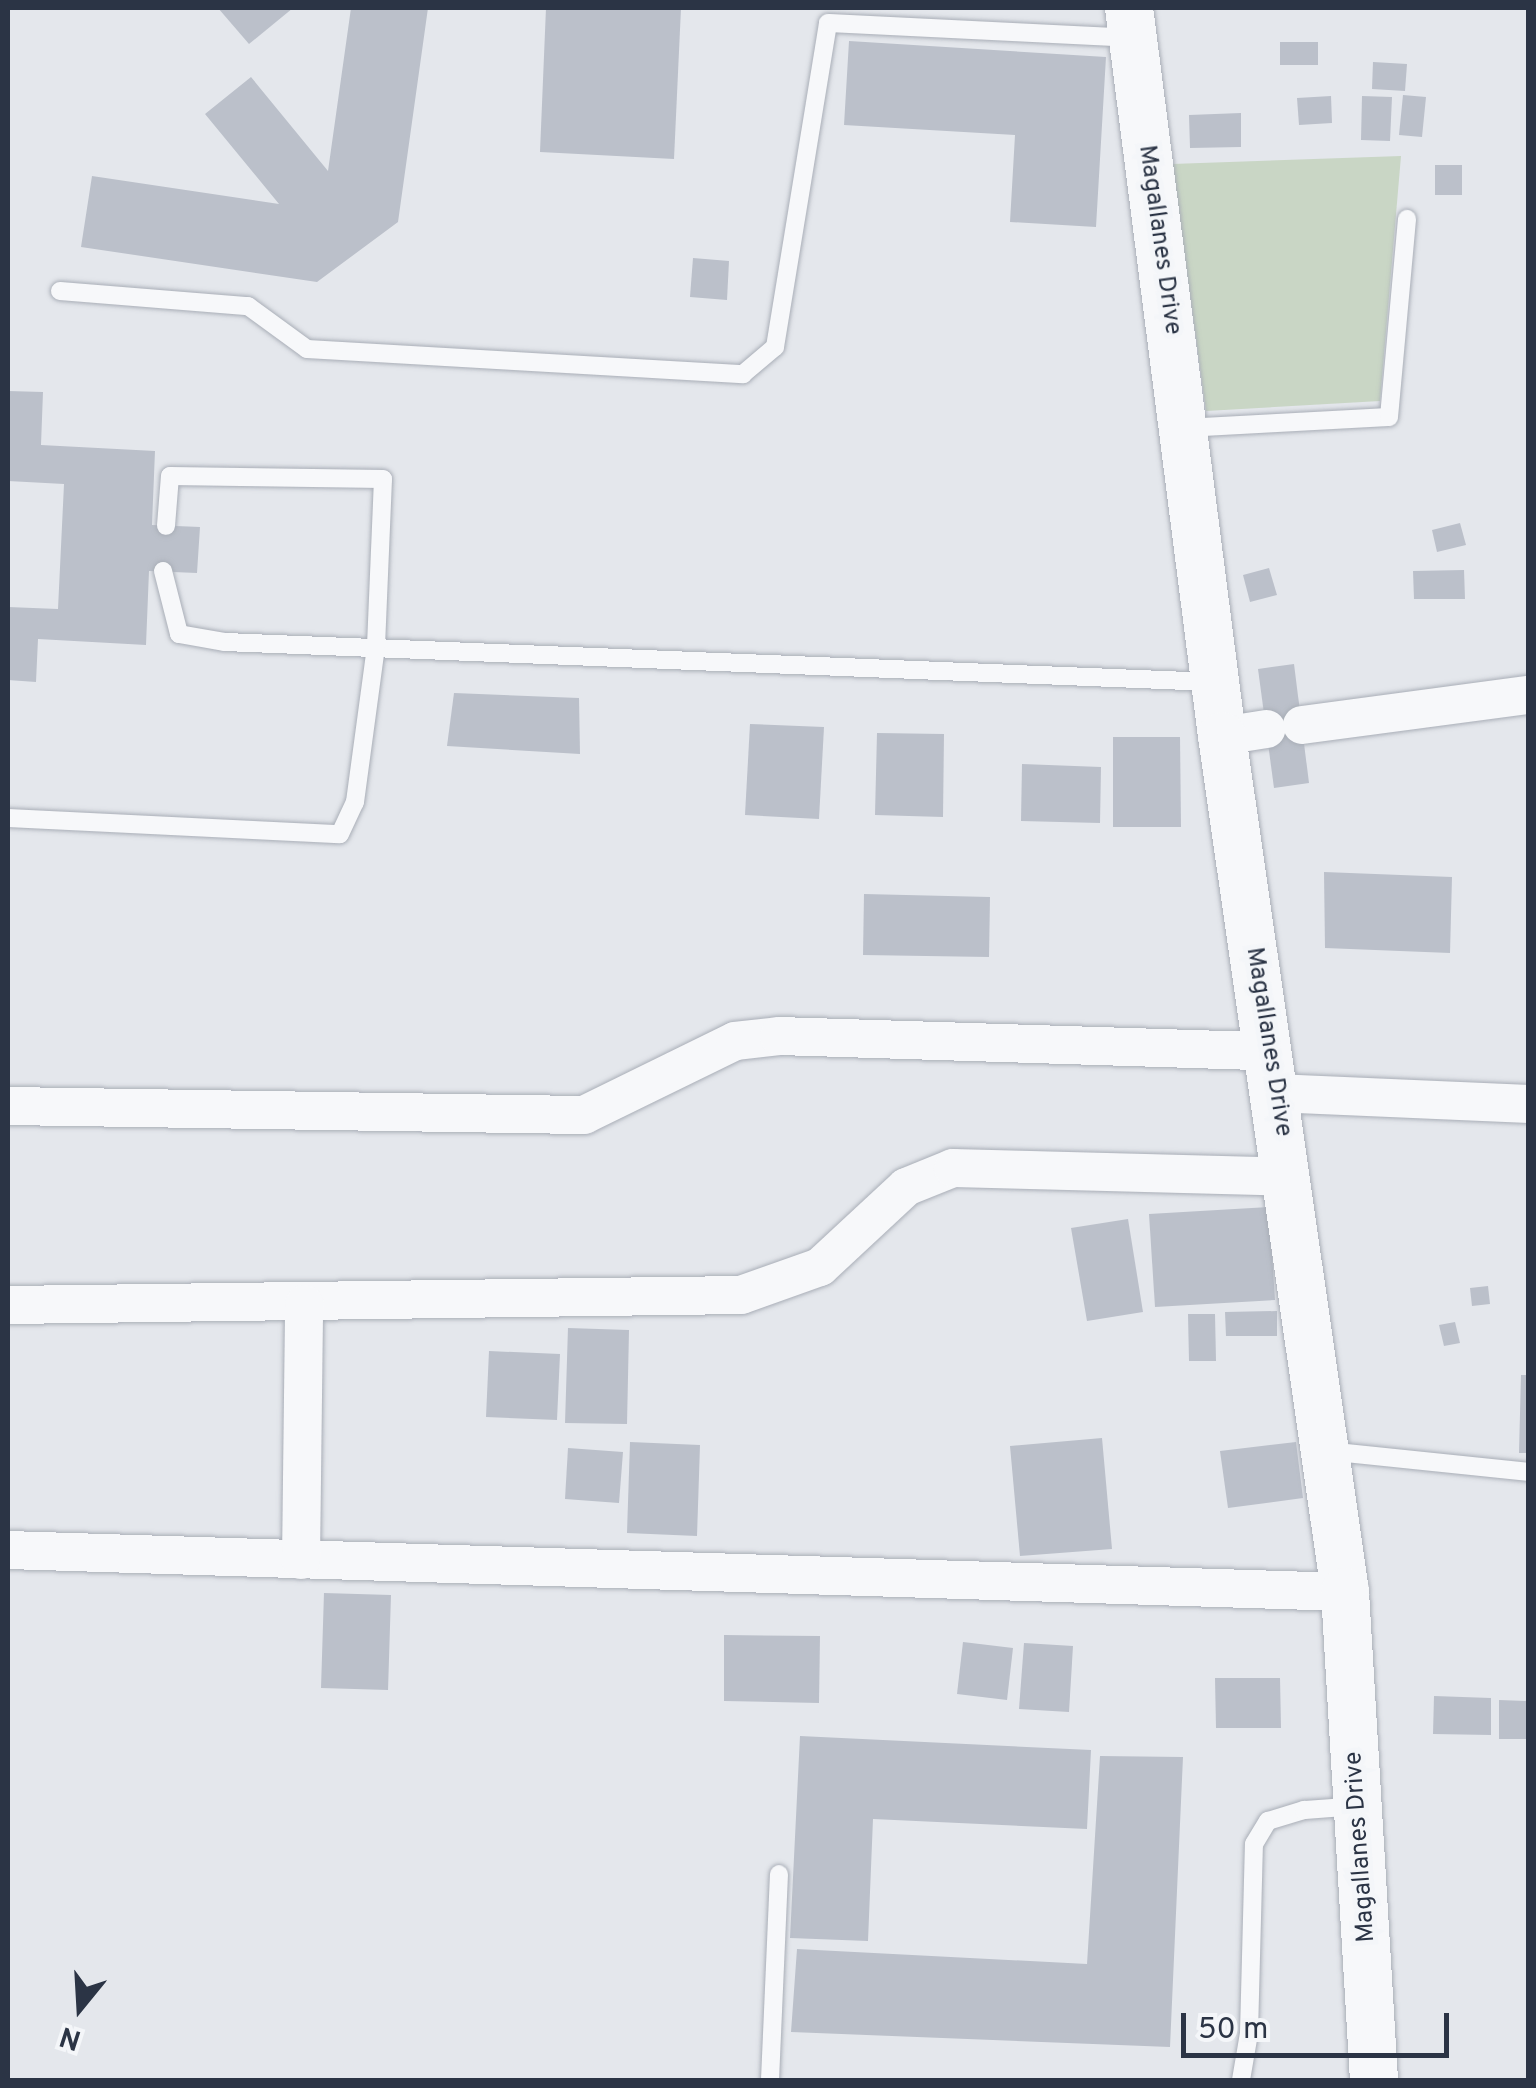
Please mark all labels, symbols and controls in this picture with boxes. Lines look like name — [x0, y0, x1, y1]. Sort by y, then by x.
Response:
street label: Magallanes Drive — [1131, 143, 1187, 337]
street label: Magallanes Drive — [1238, 945, 1298, 1139]
street label: Magallanes Drive — [1339, 1751, 1383, 1943]
north arrow — [30, 1958, 130, 2058]
scale bar — [1186, 1993, 1454, 2055]
text: 50 m — [1198, 2012, 1268, 2049]
text: N — [56, 2016, 86, 2057]

